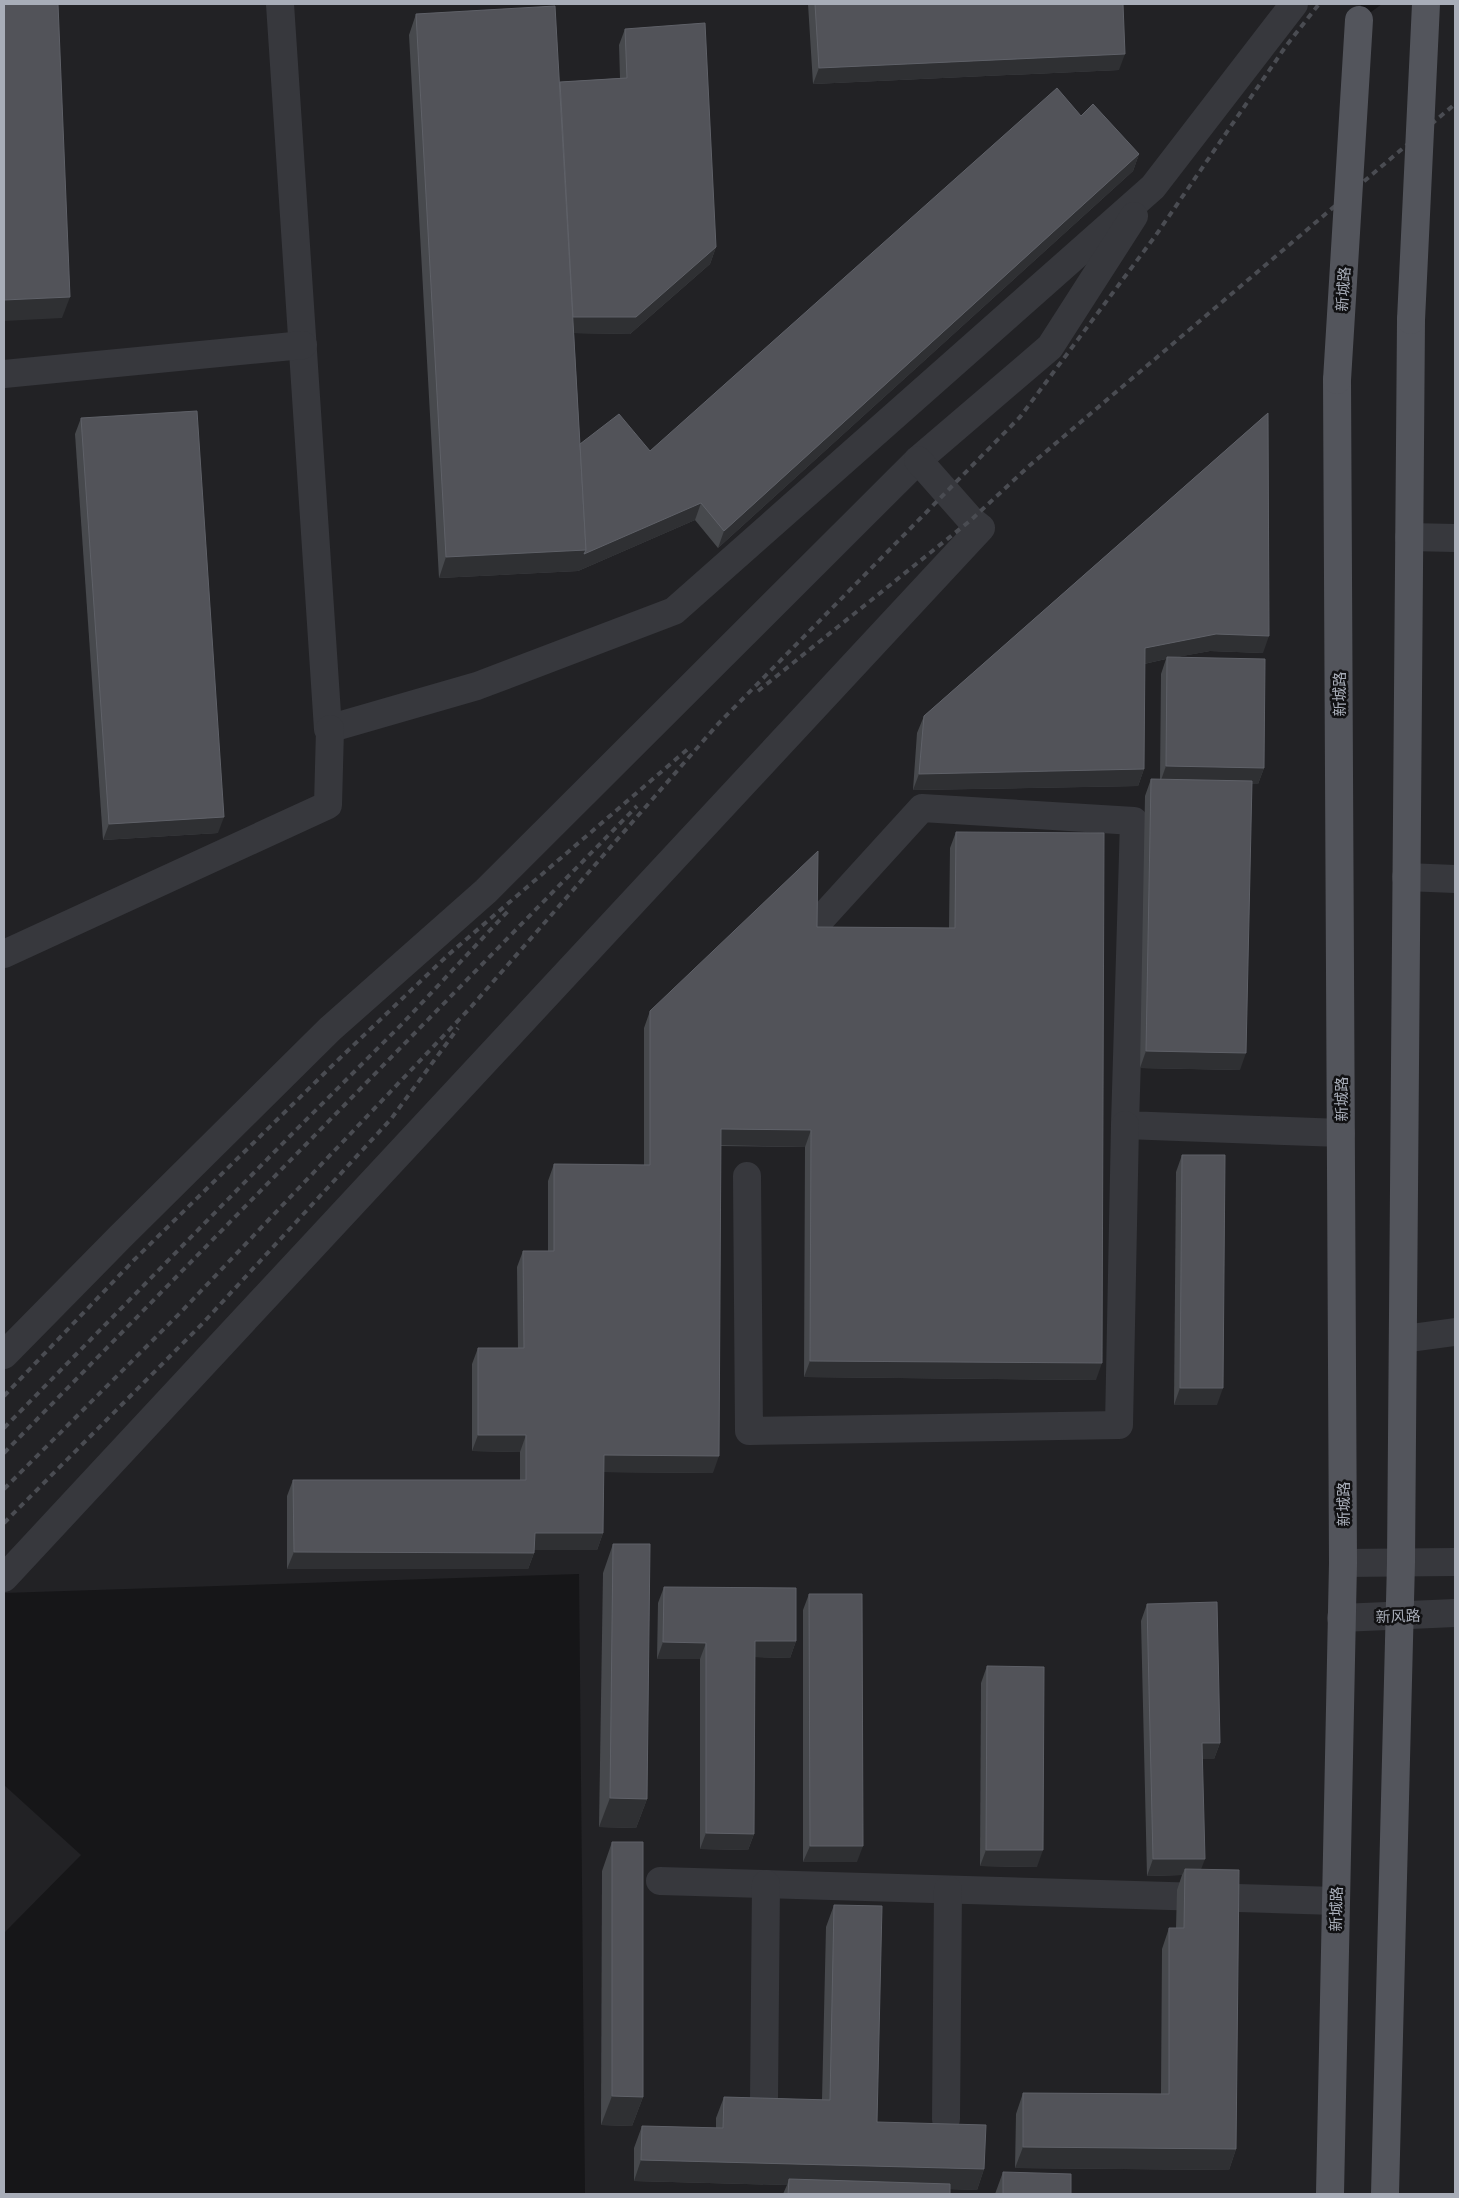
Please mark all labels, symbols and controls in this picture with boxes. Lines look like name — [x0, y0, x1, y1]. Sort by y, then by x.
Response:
street label: 新城路 — [1333, 266, 1353, 312]
street label: 新城路 — [1331, 671, 1348, 717]
street label: 新城路 — [1333, 1076, 1350, 1122]
street label: 新城路 — [1335, 1481, 1352, 1527]
street label: 新风路 — [1375, 1607, 1421, 1625]
street label: 新城路 — [1327, 1886, 1345, 1932]

